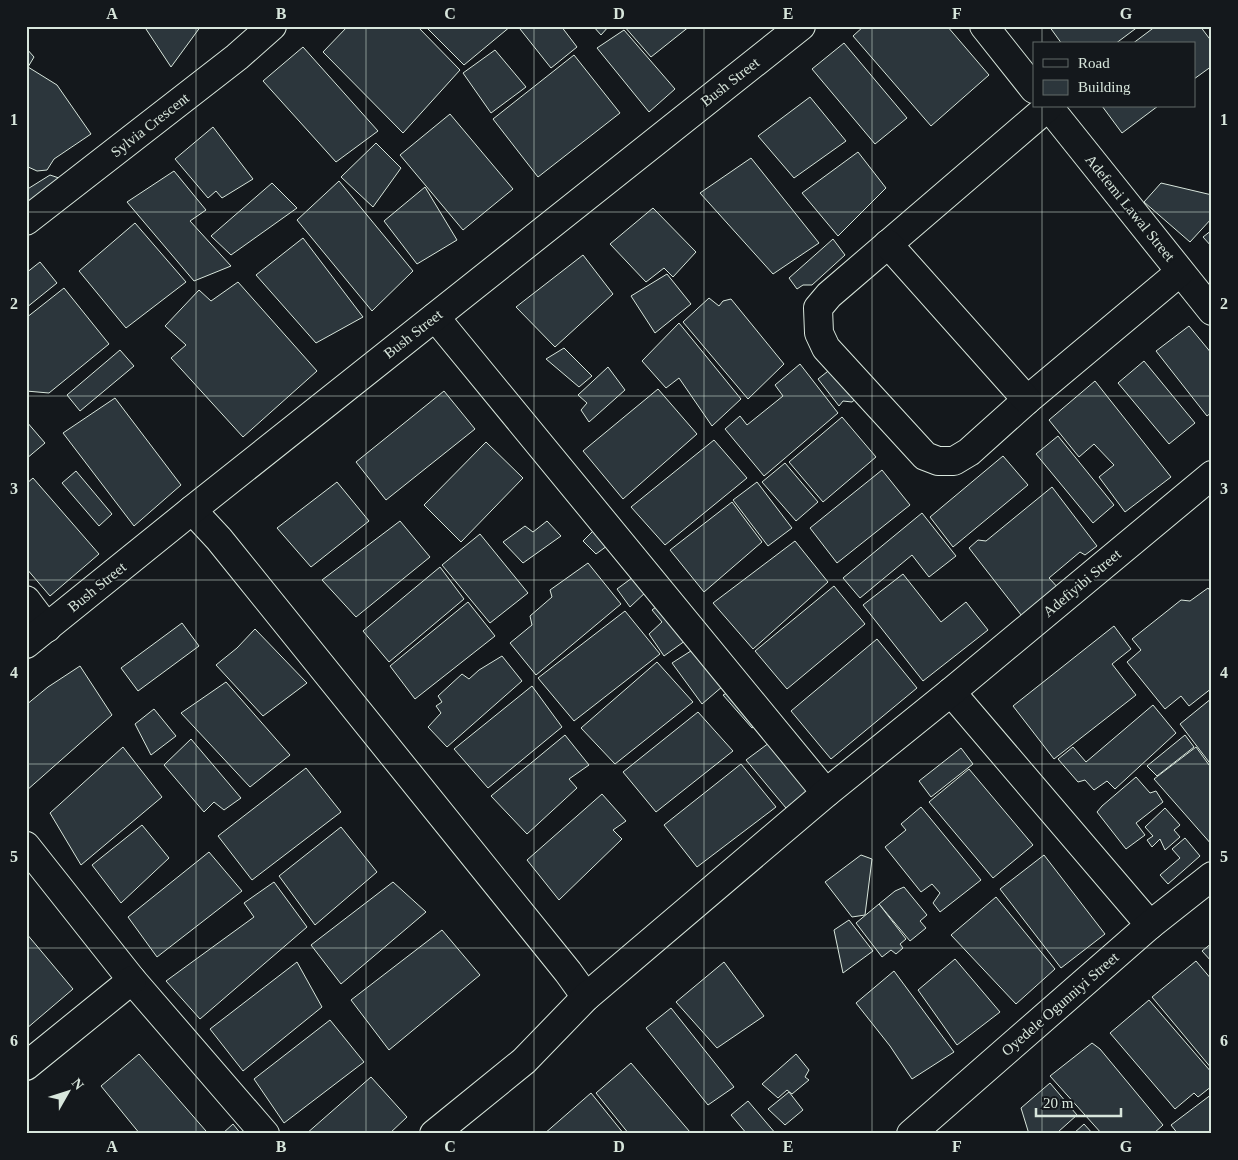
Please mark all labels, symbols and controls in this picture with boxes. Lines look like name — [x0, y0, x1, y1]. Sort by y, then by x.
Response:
text: A — [106, 5, 118, 22]
text: B — [276, 5, 287, 22]
text: C — [444, 5, 456, 22]
text: D — [613, 5, 625, 22]
text: E — [783, 5, 793, 22]
text: F — [952, 5, 962, 22]
text: G — [1120, 5, 1133, 22]
legend — [1033, 42, 1196, 108]
street label: Bush Street — [698, 54, 763, 110]
text: Road — [1078, 55, 1110, 71]
text: Building — [1078, 79, 1131, 95]
street label: Sylvia Crescent — [108, 89, 193, 160]
text: 1 — [10, 111, 18, 128]
text: 1 — [1220, 111, 1228, 128]
street label: Adefemi Lawal Street — [1082, 151, 1178, 265]
text: 2 — [10, 295, 18, 312]
text: 2 — [1220, 295, 1228, 312]
street label: Bush Street — [381, 306, 446, 362]
text: 3 — [10, 480, 18, 497]
text: 3 — [1220, 480, 1228, 497]
street label: Adefiyibi Street — [1040, 545, 1125, 620]
street label: Bush Street — [65, 558, 130, 615]
text: 4 — [10, 664, 18, 681]
text: 4 — [1220, 664, 1228, 681]
text: 5 — [10, 848, 18, 865]
text: 5 — [1220, 848, 1228, 865]
street label: Oyedele Ogunniyi Street — [998, 949, 1122, 1059]
text: 6 — [10, 1032, 18, 1049]
text: 6 — [1220, 1032, 1228, 1049]
north arrow — [42, 1068, 92, 1118]
text: N — [69, 1075, 87, 1093]
scale bar — [1036, 1085, 1120, 1117]
text: 20 m — [1043, 1095, 1074, 1111]
text: A — [106, 1138, 118, 1155]
text: B — [276, 1138, 287, 1155]
text: C — [444, 1138, 456, 1155]
text: D — [613, 1138, 625, 1155]
text: E — [783, 1138, 793, 1155]
text: F — [952, 1138, 962, 1155]
text: G — [1120, 1138, 1133, 1155]

